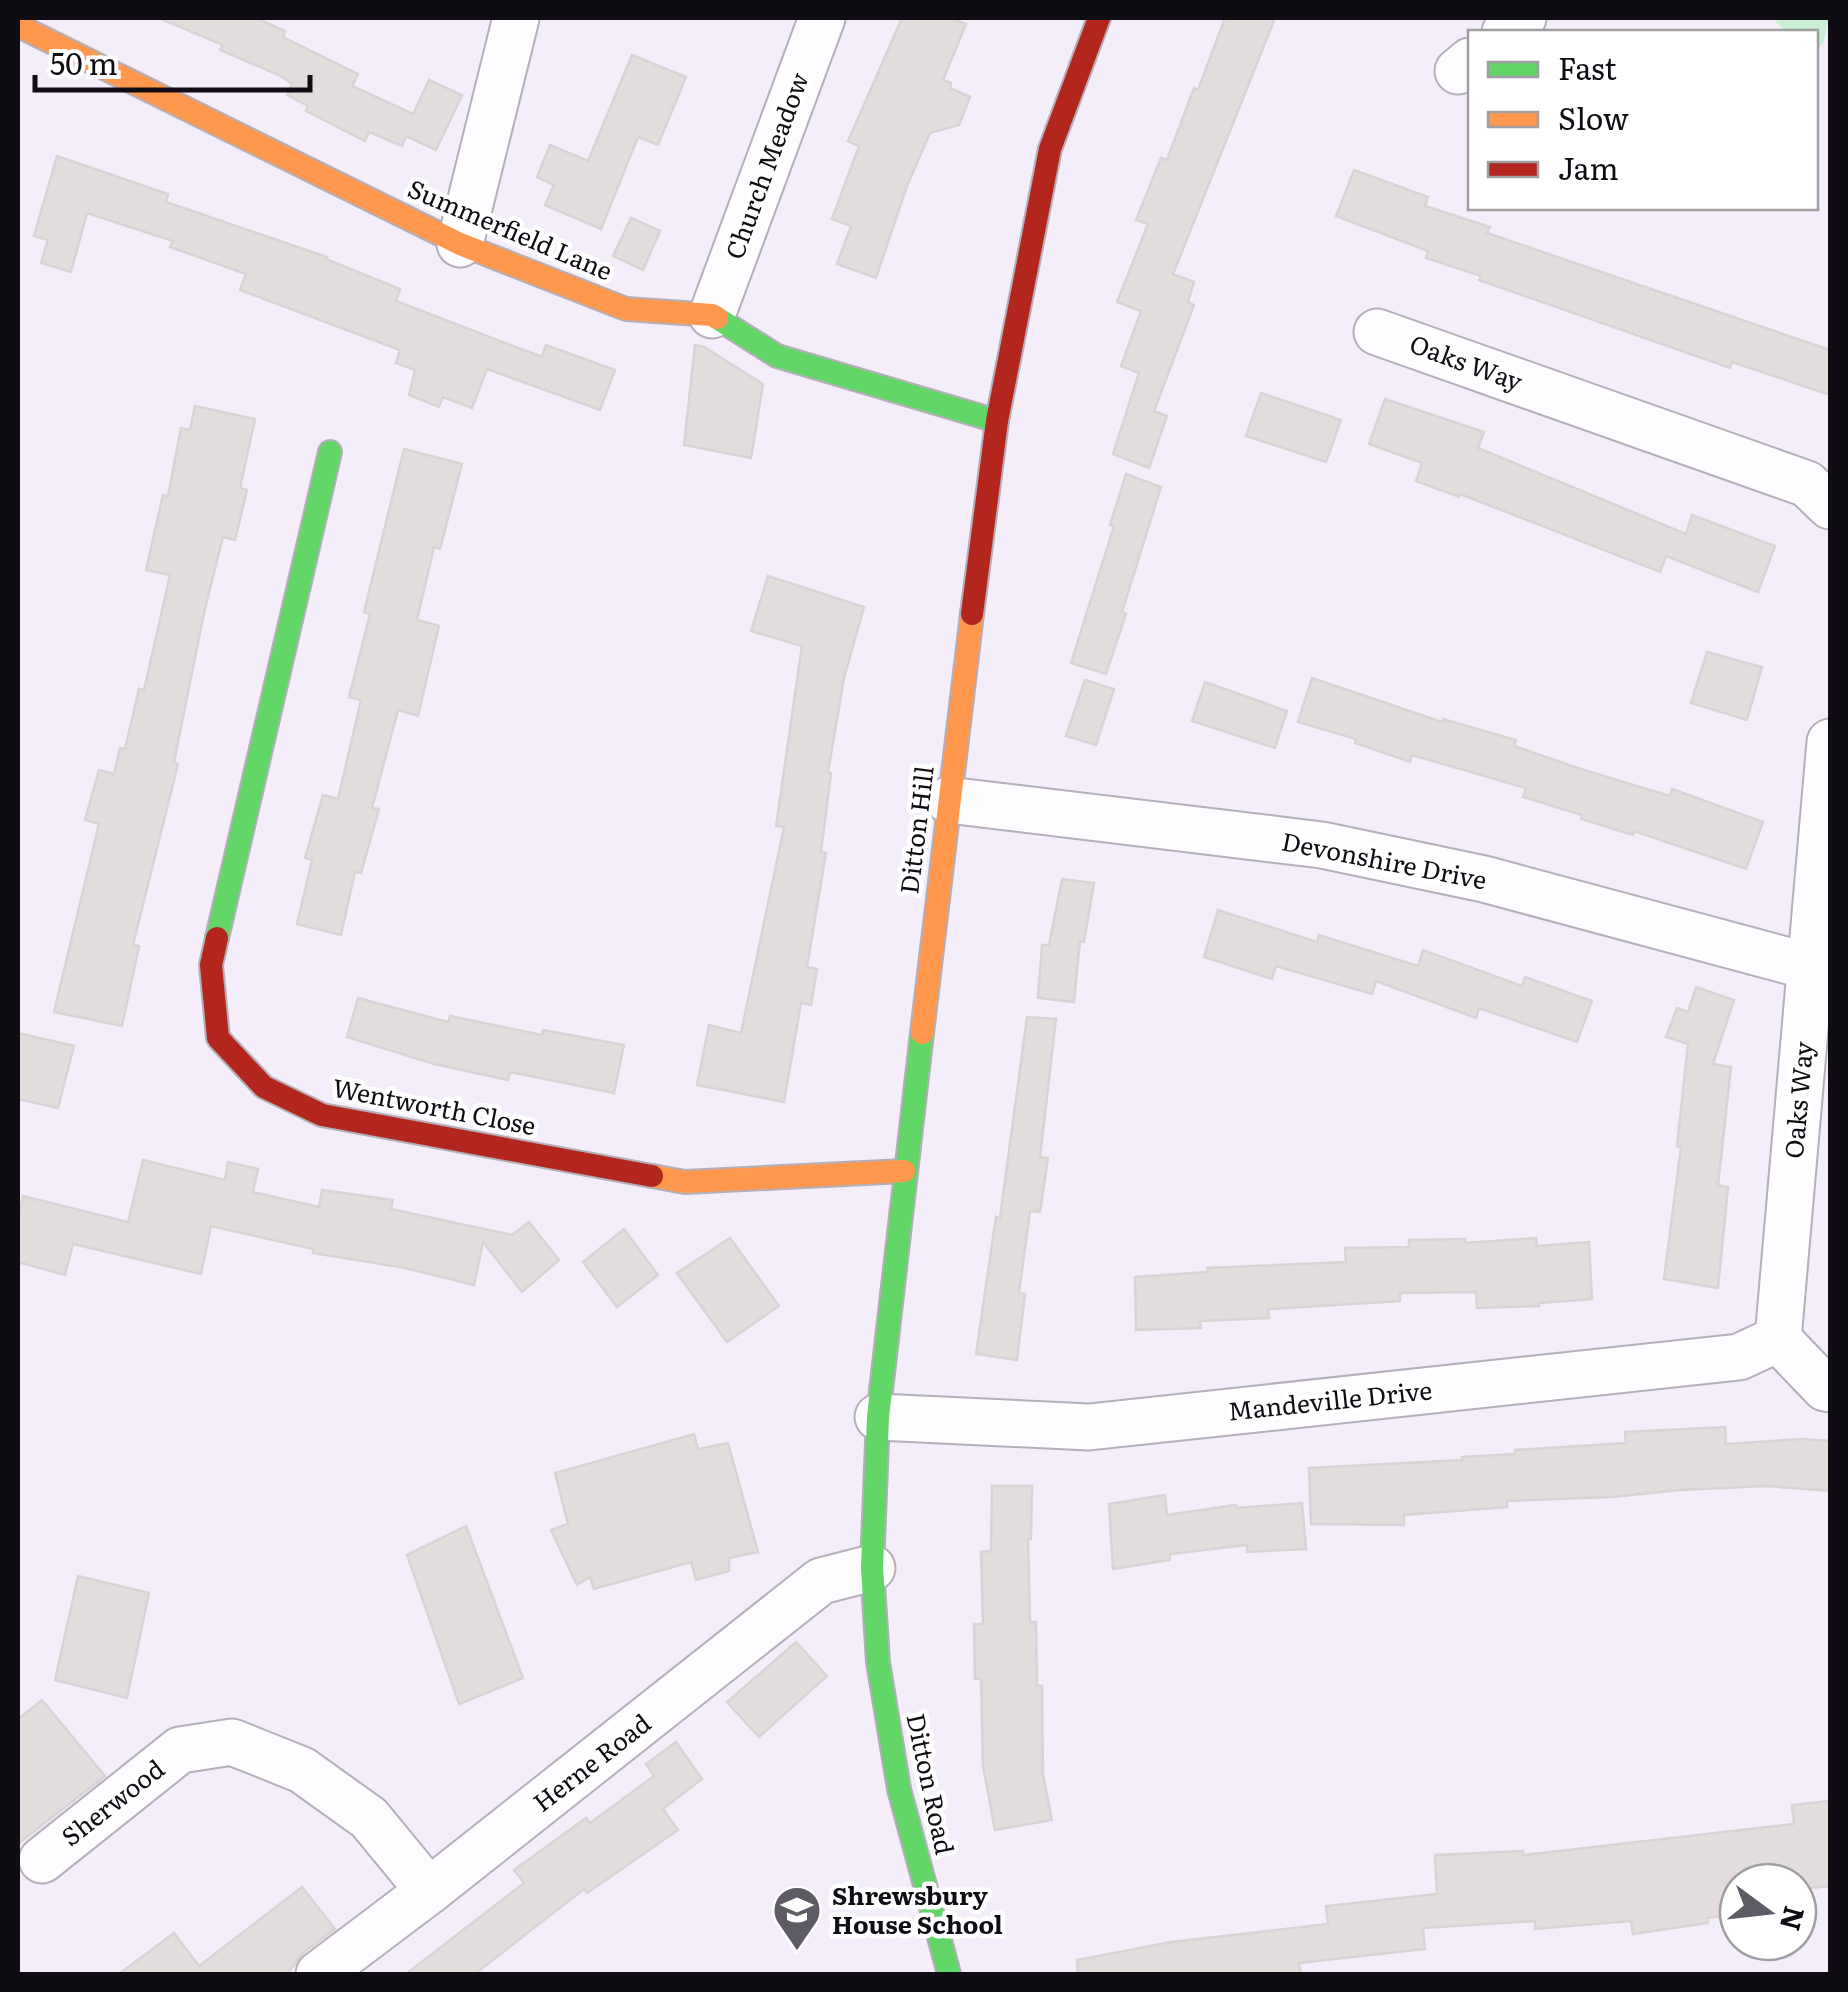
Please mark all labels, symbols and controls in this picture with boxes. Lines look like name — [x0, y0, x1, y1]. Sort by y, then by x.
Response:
scale bar — [35, 30, 310, 92]
legend — [1468, 30, 1818, 210]
text: 50 m — [50, 40, 118, 84]
text: Fast — [1558, 45, 1617, 89]
street label: Church Meadow — [715, 66, 817, 264]
text: Slow — [1558, 95, 1629, 139]
text: Jam — [1558, 145, 1618, 189]
street label: Summerfield Lane — [403, 169, 619, 288]
street label: Oaks Way — [1405, 324, 1529, 399]
street label: Ditton Hill — [889, 764, 942, 896]
street label: Devonshire Drive — [1279, 822, 1490, 898]
street label: Oaks Way — [1774, 1039, 1821, 1160]
street label: Wentworth Close — [330, 1068, 539, 1143]
street label: Mandeville Drive — [1226, 1370, 1434, 1429]
street label: Herne Road — [524, 1704, 658, 1820]
street label: Ditton Road — [898, 1710, 964, 1858]
street label: Sherwood — [53, 1750, 171, 1854]
north arrow — [1718, 1862, 1818, 1962]
place label: Shrewsbury House School — [832, 1876, 1003, 1942]
school or university icon: Shrewsbury House School — [771, 1884, 823, 1952]
text: N — [1771, 1902, 1817, 1936]

